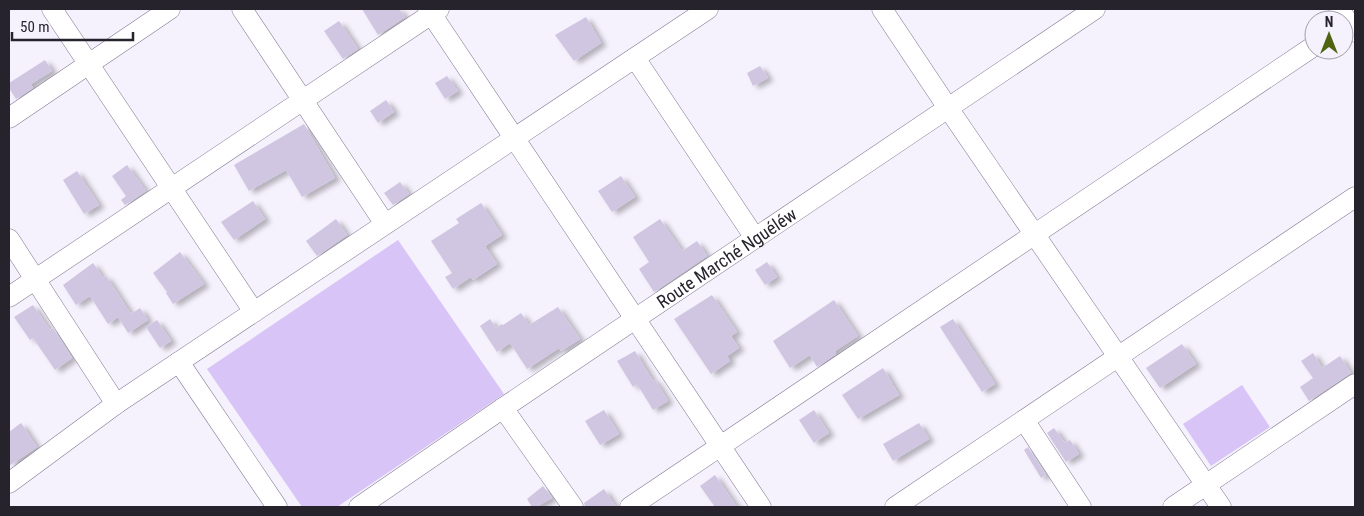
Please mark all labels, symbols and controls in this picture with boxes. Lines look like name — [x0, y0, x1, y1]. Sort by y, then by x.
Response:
scale bar — [12, 10, 134, 42]
north arrow — [1304, 10, 1354, 60]
text: N — [1325, 14, 1333, 30]
text: 50 m — [20, 18, 50, 36]
street label: Route Marché Nguéléw — [652, 203, 800, 312]

